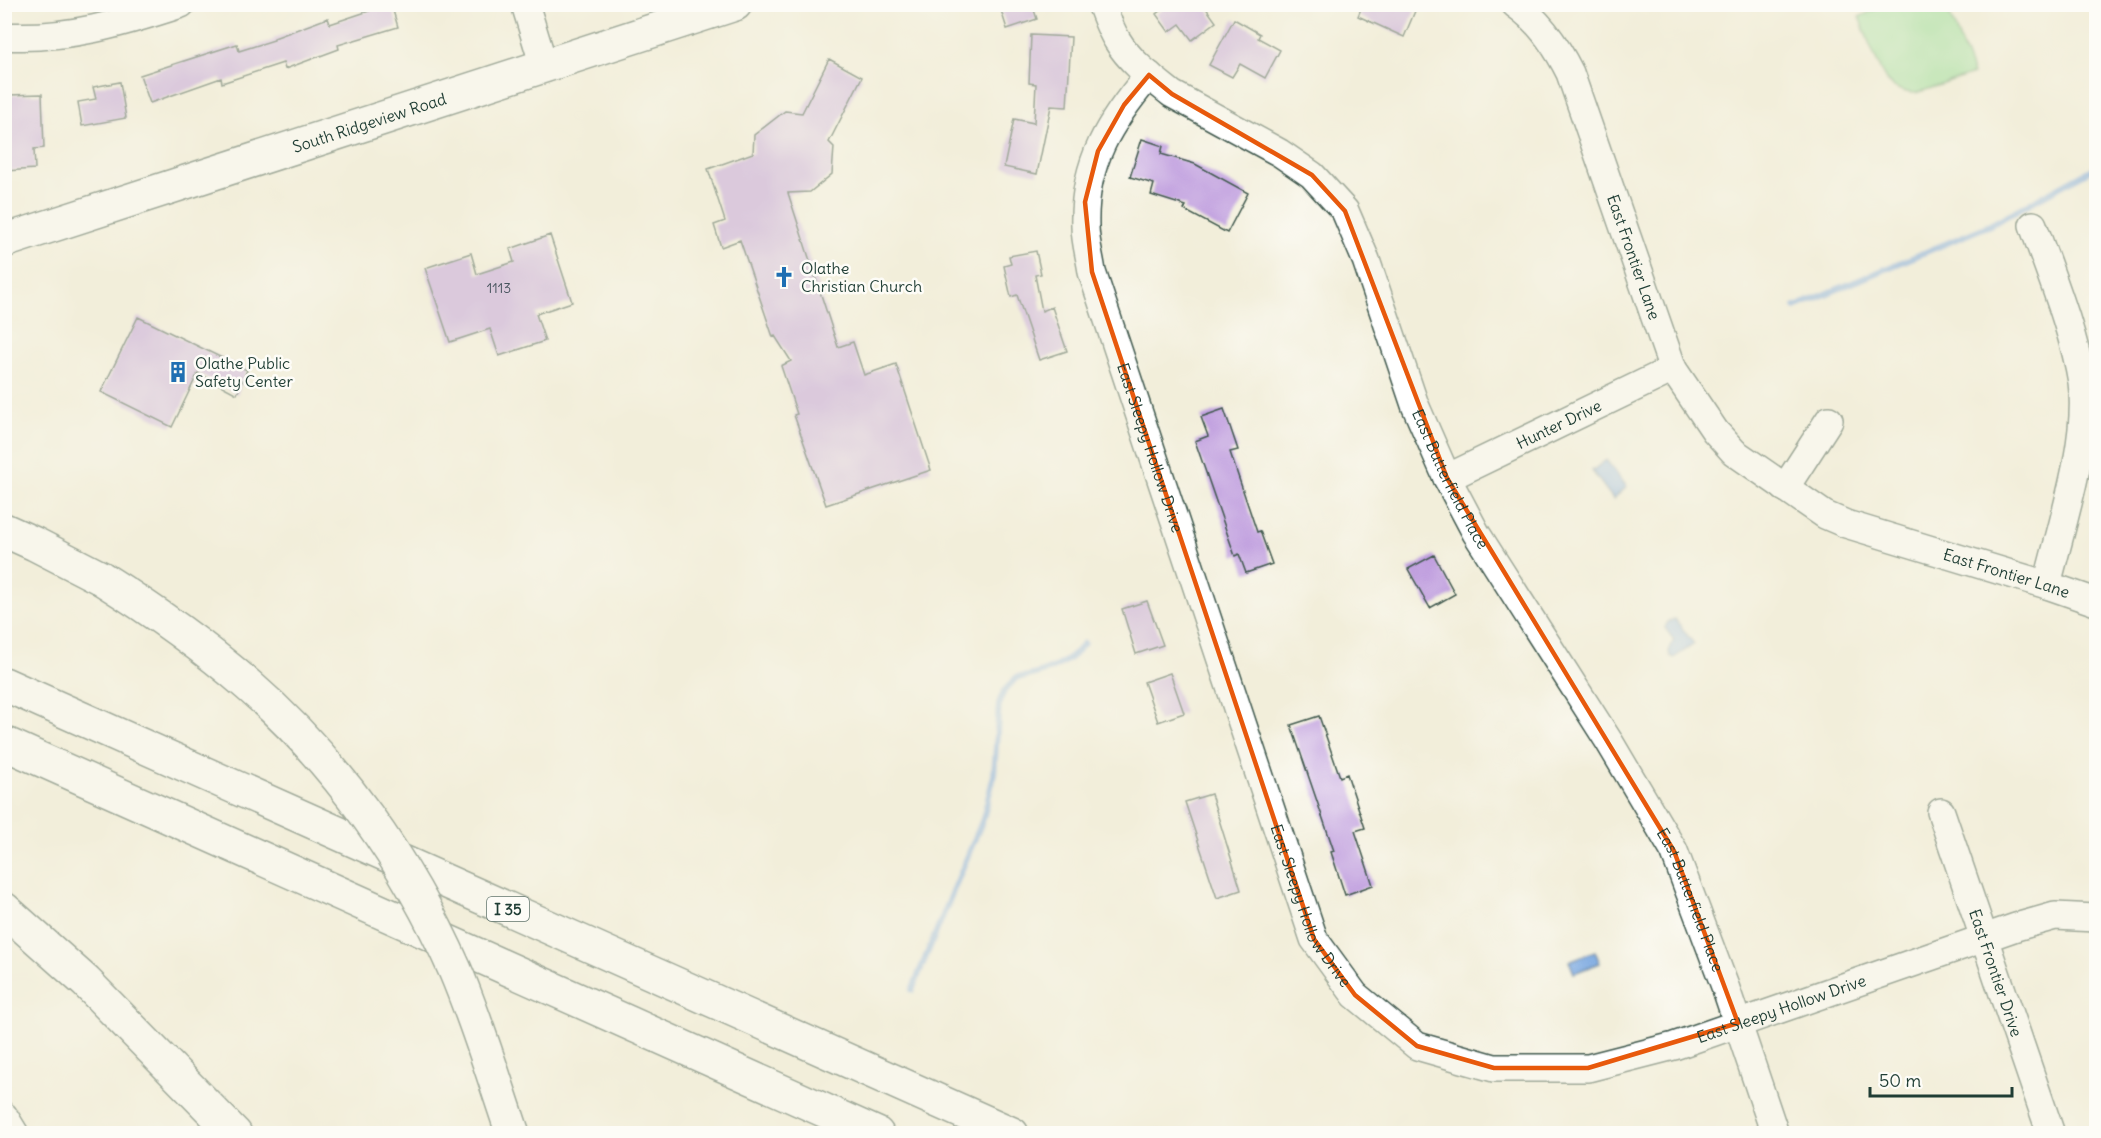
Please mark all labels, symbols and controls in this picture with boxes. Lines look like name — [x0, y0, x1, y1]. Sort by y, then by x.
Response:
street label: South Ridgeview Road — [290, 88, 449, 157]
street label: East Frontier Lane — [1603, 192, 1665, 322]
place label: Olathe Christian Church — [801, 258, 922, 296]
church icon: Olathe Christian Church — [772, 265, 796, 289]
house number: 1113 — [487, 279, 511, 297]
place label: Olathe Public Safety Center — [195, 353, 293, 391]
building icon: Olathe Public Safety Center — [166, 360, 190, 384]
street label: East Sleepy Hollow Drive — [1113, 360, 1188, 535]
street label: Hunter Drive — [1513, 395, 1604, 453]
street label: East Butterfield Place — [1408, 406, 1493, 553]
street label: East Frontier Lane — [1941, 544, 2072, 602]
street label: East Sleepy Hollow Drive — [1266, 821, 1356, 991]
street label: East Butterfield Place — [1652, 824, 1729, 974]
road number: I 35 — [487, 897, 529, 921]
street label: East Frontier Drive — [1965, 906, 2027, 1039]
street label: East Sleepy Hollow Drive — [1694, 970, 1868, 1047]
scale bar — [1870, 1060, 2012, 1098]
text: 50 m — [1879, 1069, 1921, 1092]

